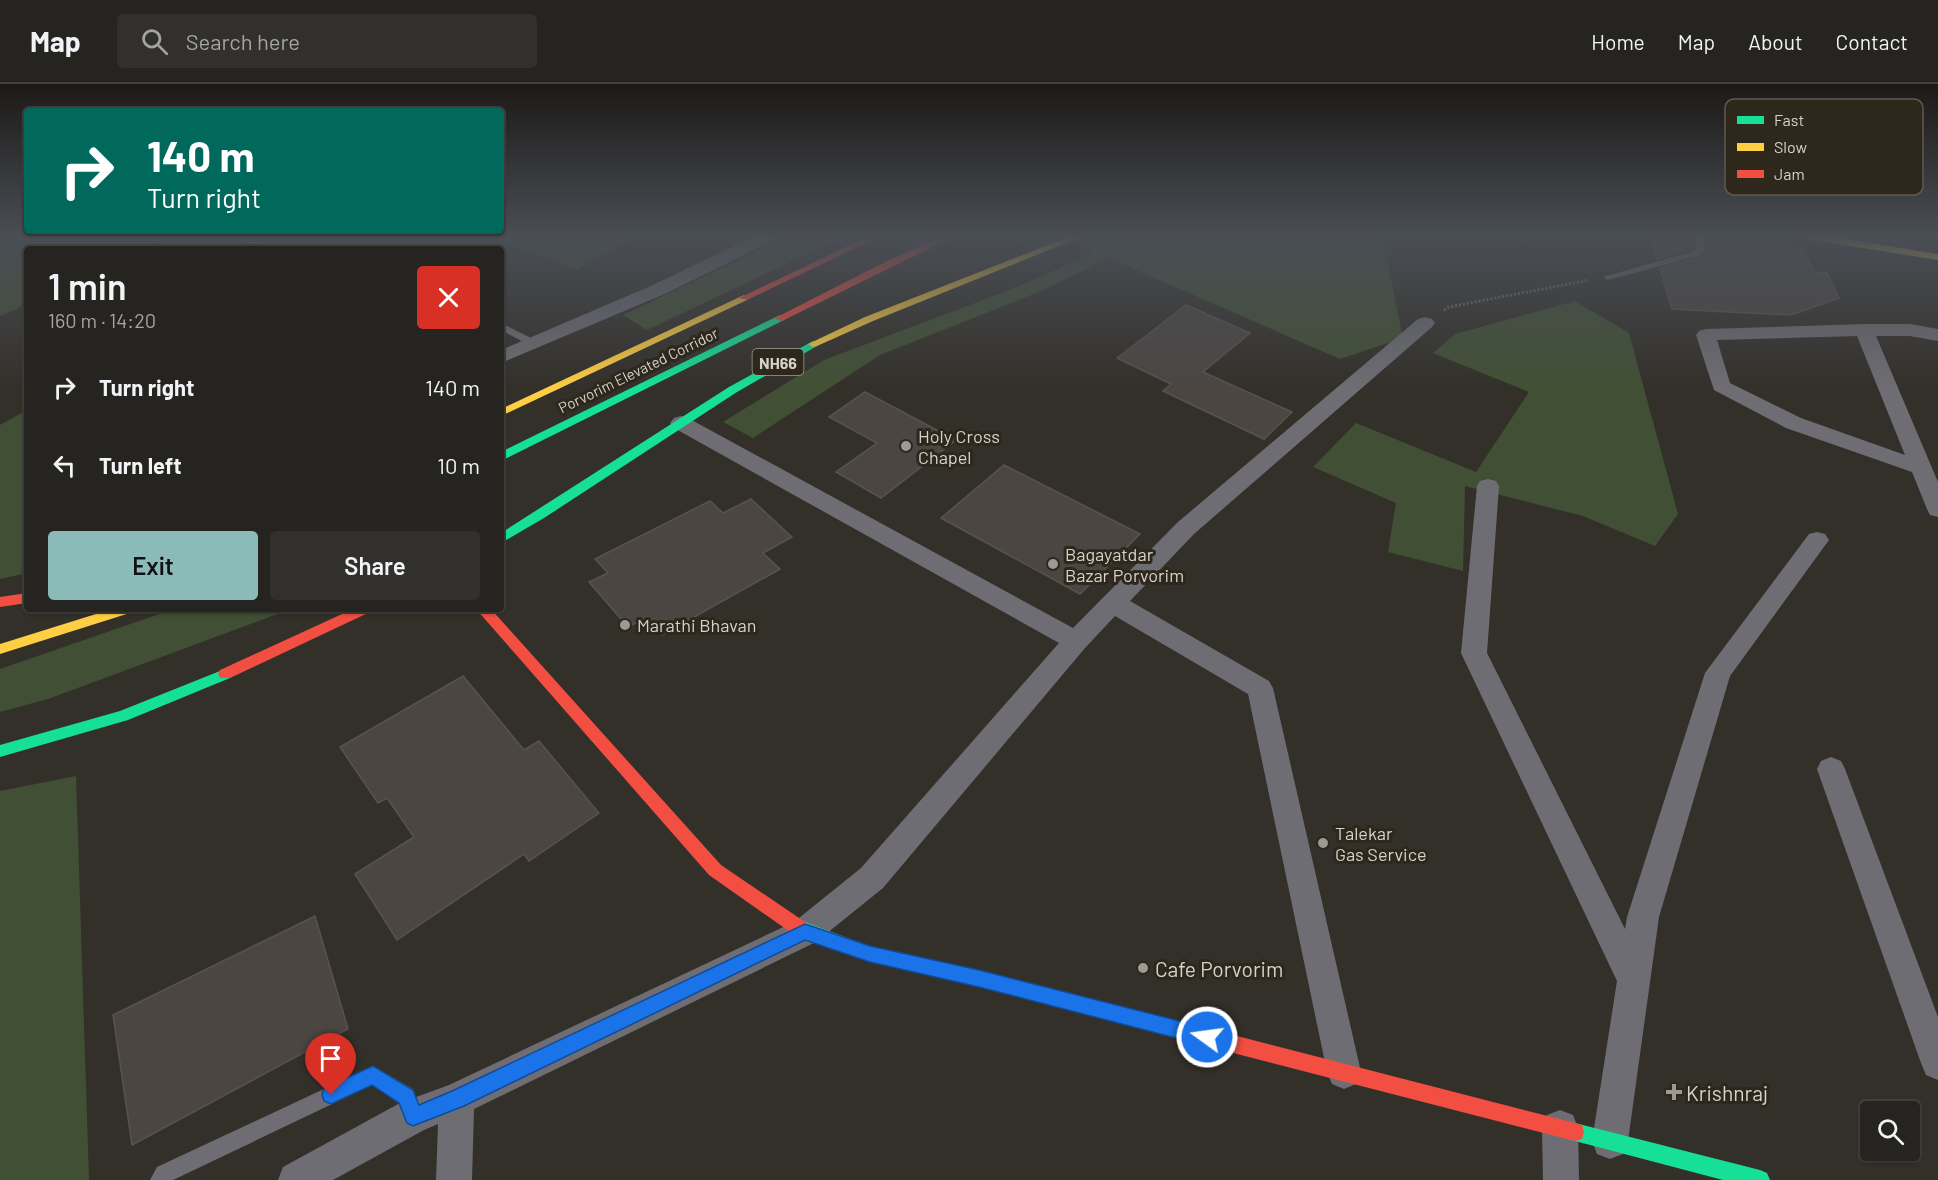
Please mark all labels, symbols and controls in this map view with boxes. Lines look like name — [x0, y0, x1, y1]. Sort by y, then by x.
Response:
search box — [117, 14, 537, 68]
text: Map — [30, 24, 81, 58]
icon: search — [138, 25, 171, 58]
text: Search here — [186, 28, 300, 54]
text: Home — [1591, 29, 1645, 54]
text: Map — [1678, 29, 1715, 54]
text: About — [1748, 29, 1803, 54]
text: Contact — [1836, 29, 1908, 54]
legend — [1725, 99, 1923, 195]
text: Fast — [1774, 110, 1804, 129]
text: 140 m — [147, 130, 255, 180]
icon: right — [48, 132, 126, 210]
text: Slow — [1774, 137, 1807, 156]
text: Jam — [1774, 164, 1805, 183]
text: Turn right — [147, 181, 261, 213]
text: 1 min — [48, 264, 127, 307]
button: close — [417, 266, 480, 329]
text: 160 m · 14:20 — [48, 308, 156, 332]
street label: Porvorim Elevated Corridor — [555, 323, 721, 417]
road number: NH66 — [752, 349, 804, 375]
icon: right — [48, 371, 81, 404]
text: Turn right — [99, 374, 194, 400]
text: 140 m — [425, 374, 480, 400]
place label: Holy Cross Chapel — [918, 425, 1000, 468]
marker: Holy Cross Chapel — [899, 439, 913, 453]
icon: left — [48, 449, 81, 482]
text: Turn left — [99, 452, 182, 478]
text: 10 m — [437, 452, 480, 478]
button: Exit — [48, 531, 258, 600]
button: Share — [270, 531, 480, 600]
place label: Bagayatdar Bazar Porvorim — [1065, 543, 1184, 586]
marker: Bagayatdar Bazar Porvorim — [1046, 557, 1060, 571]
place label: Marathi Bhavan — [637, 614, 756, 636]
marker: Marathi Bhavan — [618, 618, 632, 632]
place label: Talekar Gas Service — [1335, 822, 1427, 865]
marker: Talekar Gas Service — [1316, 836, 1330, 850]
place label: Cafe Porvorim — [1155, 956, 1283, 981]
marker: Cafe Porvorim — [1136, 961, 1150, 975]
position arrow — [1175, 1005, 1239, 1069]
pin — [305, 1033, 356, 1095]
icon: arrive — [314, 1042, 347, 1075]
place label: Krishnraj — [1686, 1080, 1768, 1105]
marker: Krishnraj — [1667, 1085, 1681, 1099]
map controls — [1860, 1101, 1920, 1161]
button: search — [1860, 1101, 1920, 1161]

